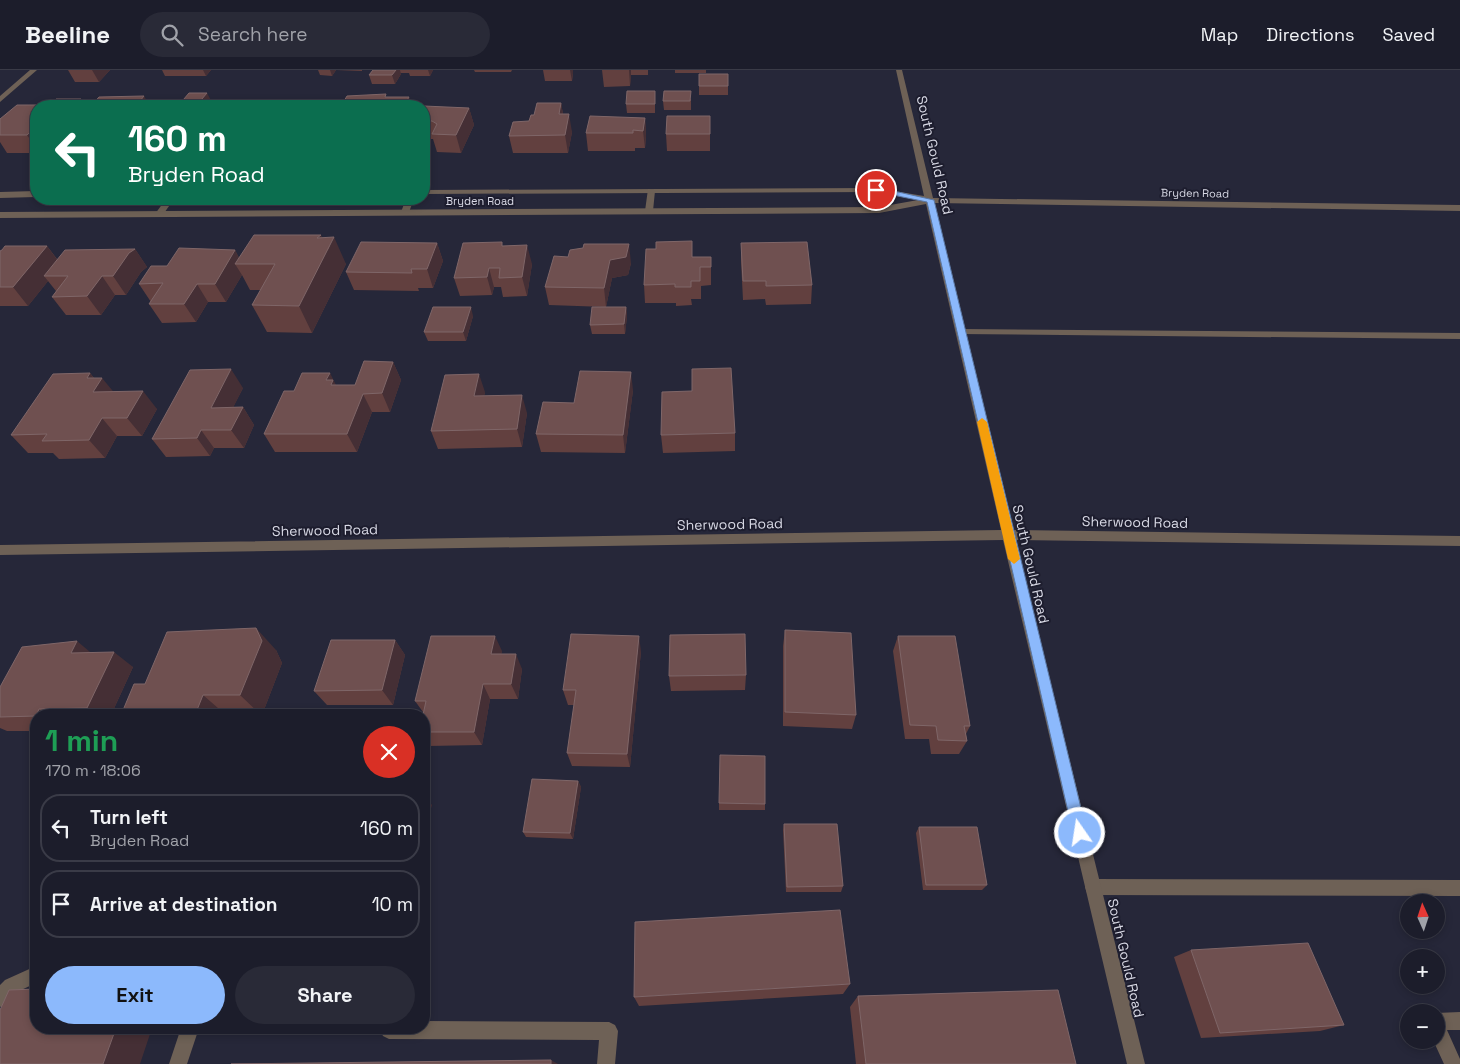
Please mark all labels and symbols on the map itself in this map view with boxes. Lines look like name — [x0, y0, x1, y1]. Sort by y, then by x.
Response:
street label: South Gould Road — [913, 94, 957, 216]
pin — [855, 169, 897, 211]
street label: Bryden Road — [1161, 185, 1229, 201]
street label: Bryden Road — [446, 194, 514, 208]
street label: South Gould Road — [1009, 503, 1053, 625]
street label: Sherwood Road — [1082, 512, 1188, 532]
street label: Sherwood Road — [677, 514, 783, 534]
street label: Sherwood Road — [272, 520, 378, 540]
position arrow — [1053, 806, 1105, 858]
north arrow — [1400, 894, 1445, 939]
street label: South Gould Road — [1104, 897, 1148, 1019]

